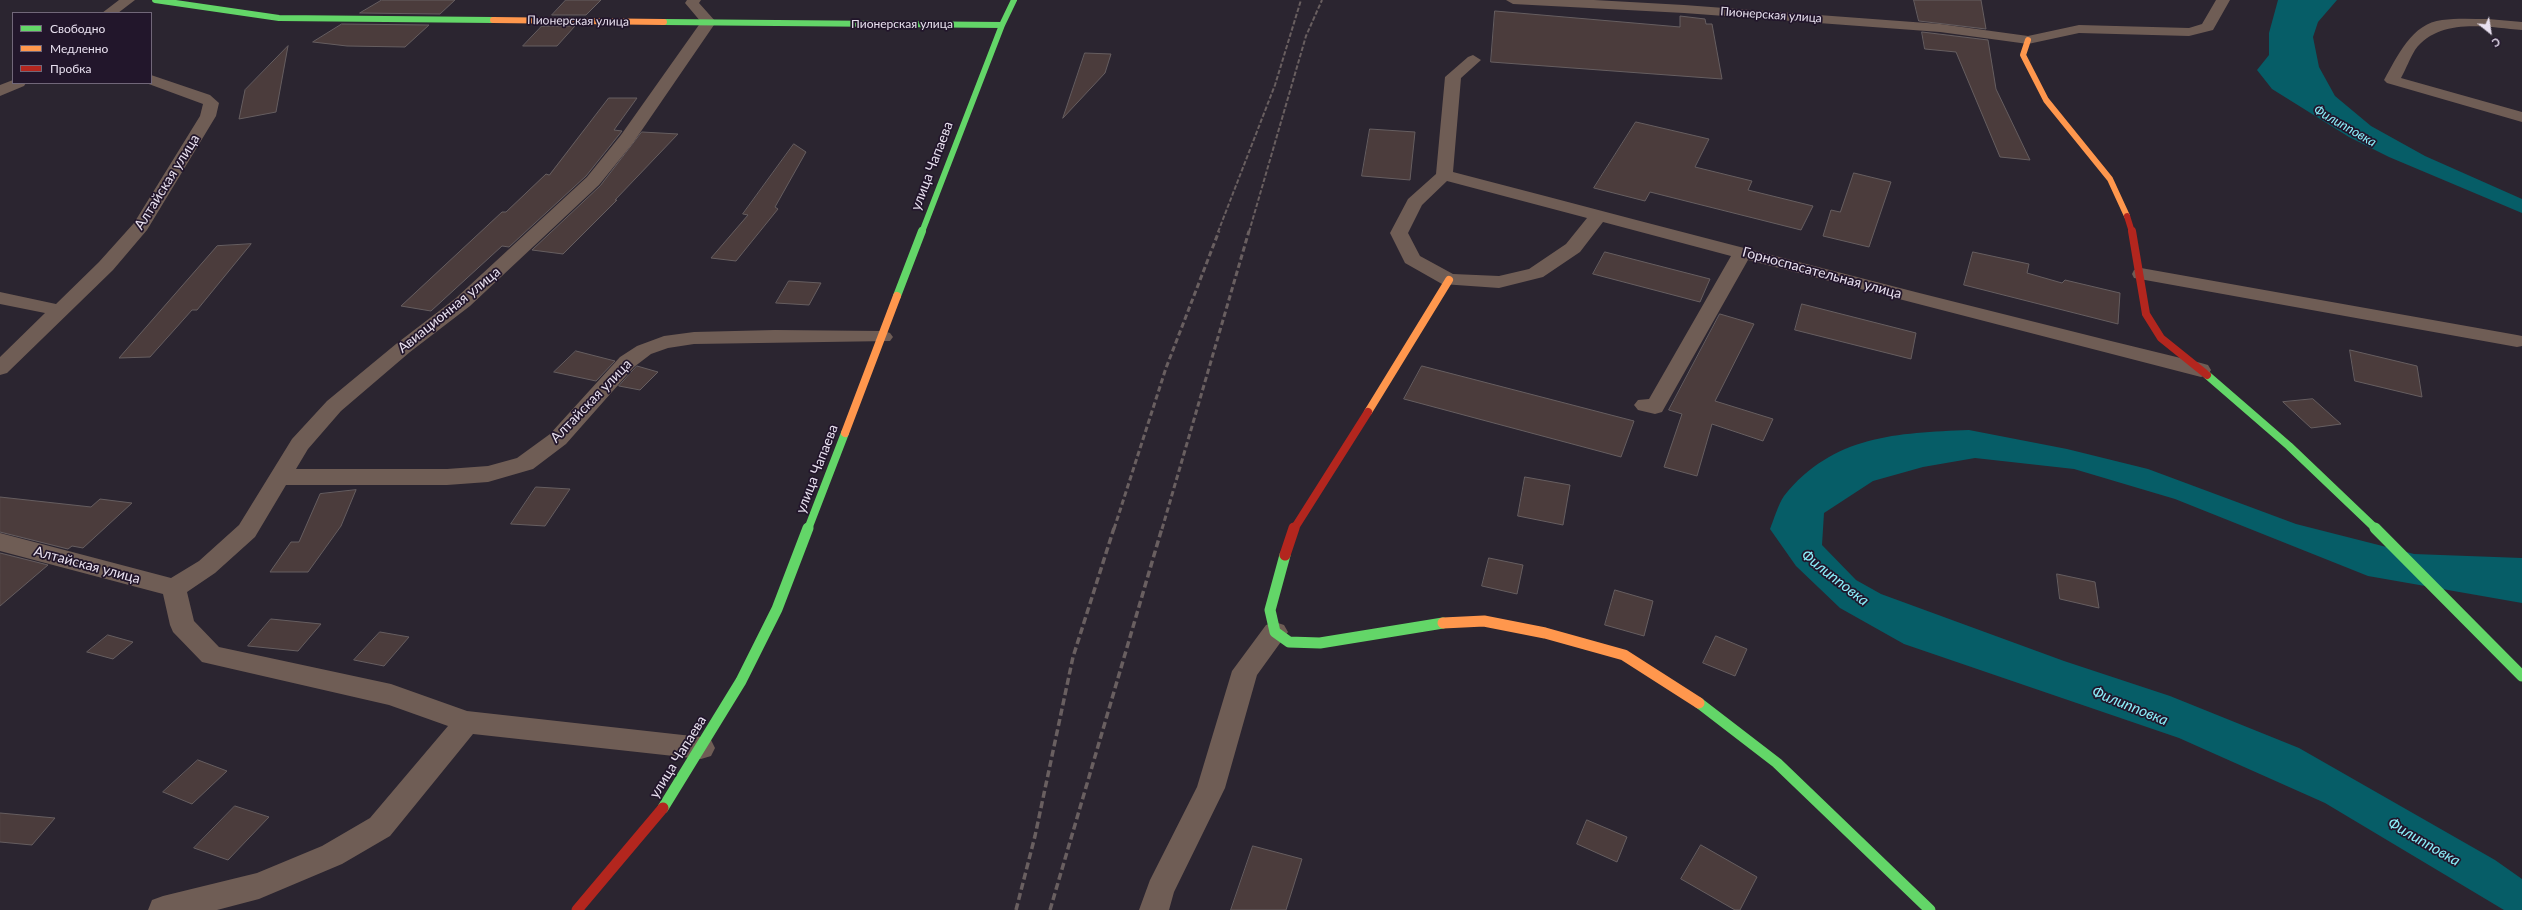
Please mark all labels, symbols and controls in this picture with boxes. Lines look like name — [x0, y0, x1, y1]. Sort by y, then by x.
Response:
street label: Пионерская улица — [1720, 4, 1822, 26]
legend — [12, 12, 152, 84]
north arrow — [2470, 12, 2510, 52]
street label: Пионерская улица — [527, 13, 629, 29]
street label: Пионерская улица — [851, 17, 953, 31]
text: Свободно — [50, 21, 105, 36]
text: С — [2490, 35, 2503, 50]
text: Медленно — [50, 41, 108, 56]
text: Пробка — [50, 61, 91, 76]
water label: Филипповка — [2311, 102, 2379, 150]
street label: улица Чапаева — [907, 119, 957, 213]
street label: Алтайская улица — [131, 131, 203, 233]
street label: Горноспасательная улица — [1740, 244, 1904, 302]
street label: Авиационная улица — [394, 263, 504, 357]
street label: Алтайская улица — [547, 356, 635, 446]
street label: улица Чапаева — [792, 422, 842, 516]
street label: Алтайская улица — [32, 543, 142, 587]
water label: Филипповка — [1798, 546, 1872, 610]
water label: Филипповка — [2089, 683, 2171, 729]
street label: улица Чапаева — [646, 713, 710, 801]
water label: Филипповка — [2385, 814, 2463, 870]

